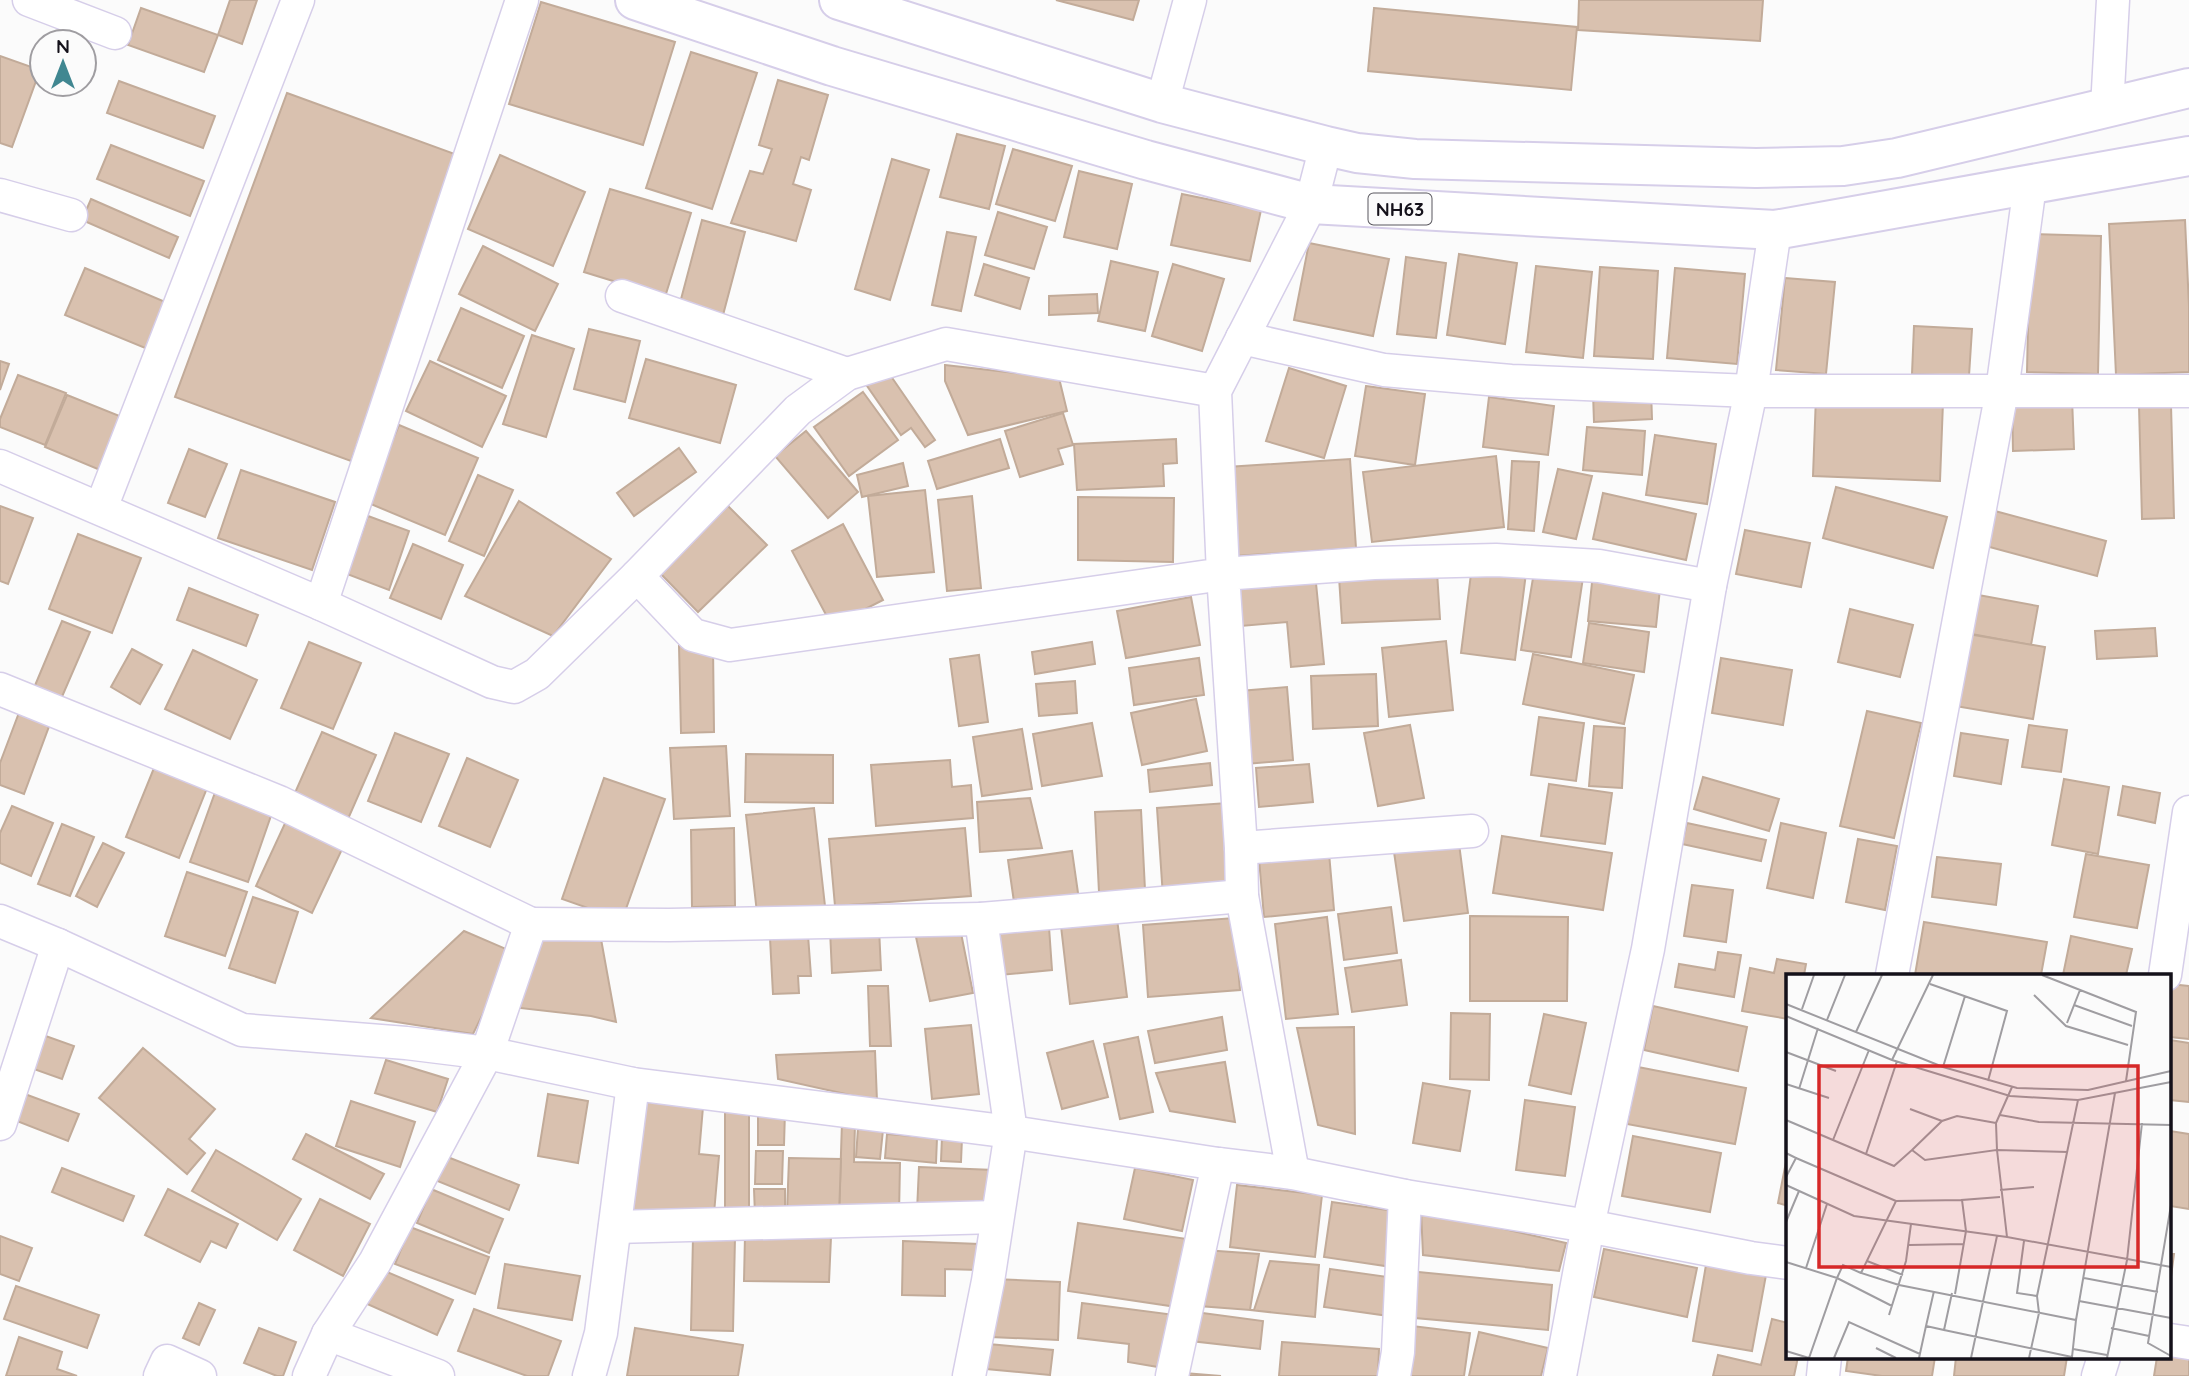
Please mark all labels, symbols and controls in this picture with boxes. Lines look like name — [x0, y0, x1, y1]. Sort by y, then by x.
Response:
north arrow — [28, 28, 98, 98]
text: N — [56, 34, 70, 58]
road number: NH63 — [1368, 194, 1432, 224]
inset map — [1786, 974, 2172, 1358]

